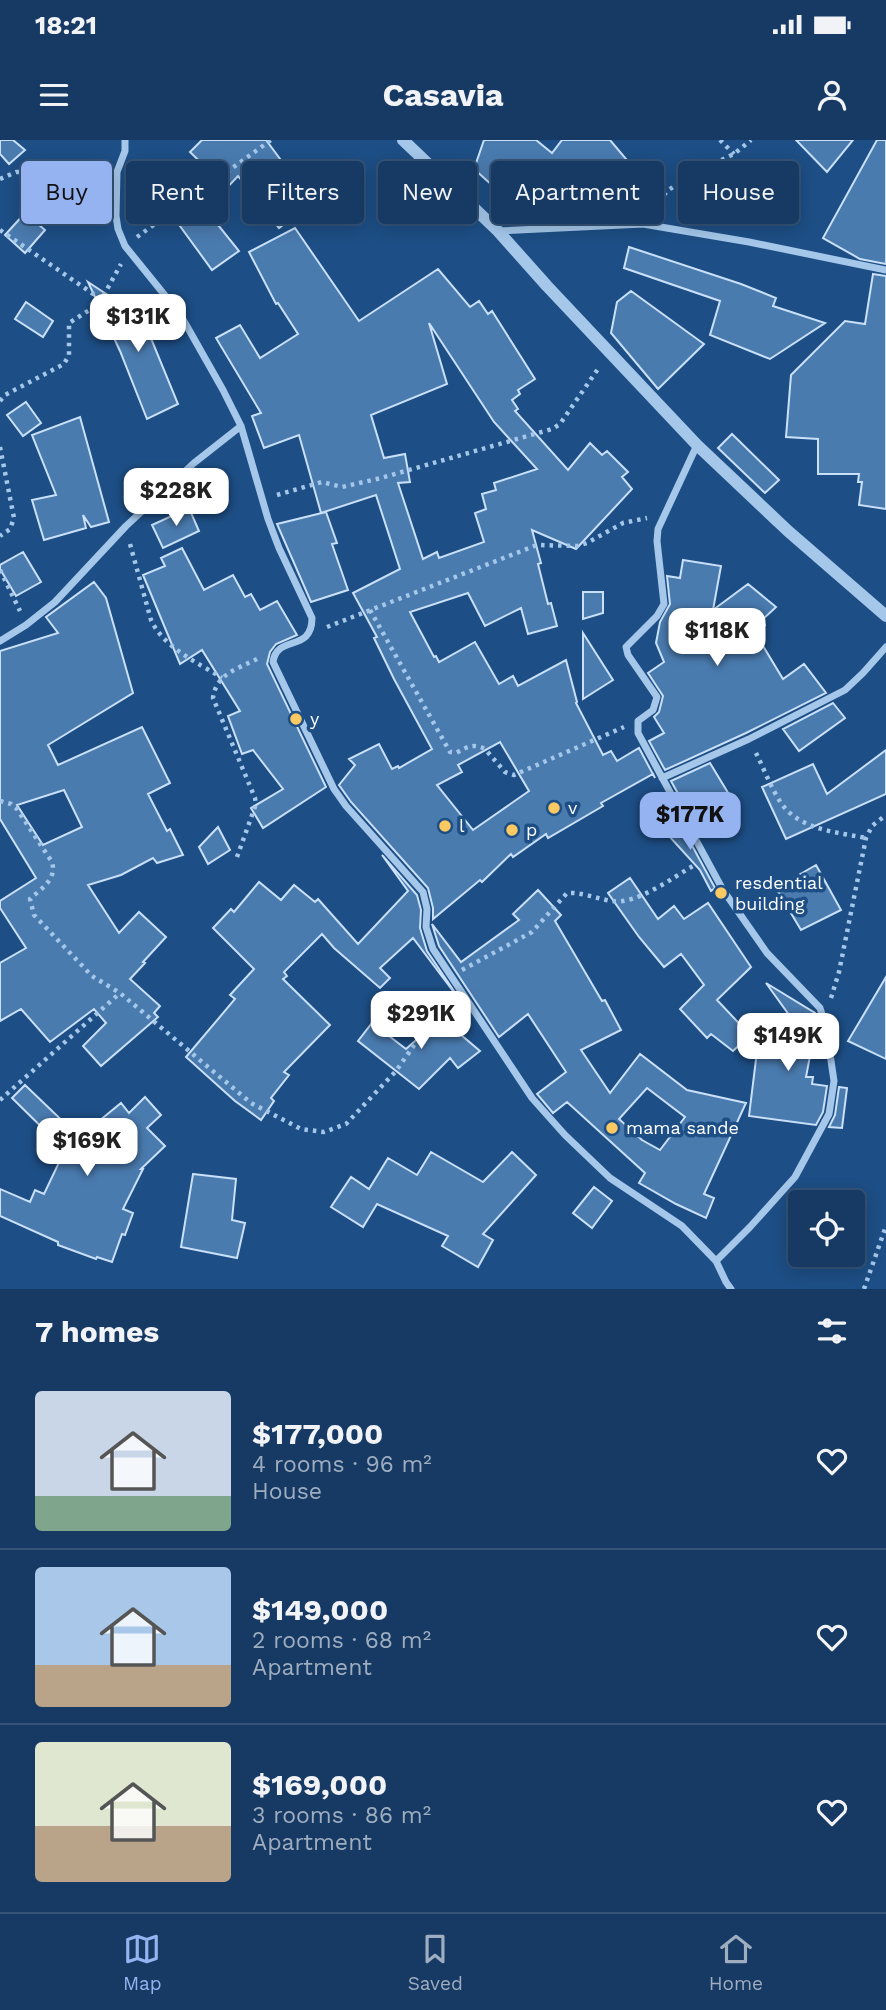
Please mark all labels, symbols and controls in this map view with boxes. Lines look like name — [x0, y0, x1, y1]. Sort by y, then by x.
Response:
text: 18:21 — [35, 10, 97, 40]
icon: menu — [35, 76, 73, 114]
text: Casavia — [383, 76, 504, 114]
icon: person — [813, 76, 851, 114]
chip: Buy — [21, 161, 112, 224]
chip: Rent — [126, 161, 228, 224]
chip: Filters — [242, 161, 364, 224]
chip: New — [378, 161, 477, 224]
chip: Apartment — [491, 161, 664, 224]
chip: House — [678, 161, 799, 224]
pin: $131K — [89, 294, 187, 354]
text: $131K — [106, 303, 170, 330]
pin: $228K — [127, 468, 225, 528]
text: $228K — [140, 477, 212, 504]
pin: $118K — [668, 608, 766, 668]
text: $118K — [685, 617, 749, 644]
place label: y — [310, 708, 320, 729]
marker: y — [288, 711, 304, 727]
pin: $177K — [641, 792, 739, 852]
place label: v — [568, 797, 578, 818]
marker: v — [546, 800, 562, 816]
text: $177K — [656, 801, 724, 828]
place label: l — [459, 815, 465, 836]
marker: l — [437, 818, 453, 834]
place label: p — [526, 819, 537, 840]
marker: p — [504, 822, 520, 838]
place label: resdential building — [735, 872, 823, 914]
marker: resdential building — [713, 885, 729, 901]
pin: $291K — [372, 992, 470, 1051]
text: $291K — [387, 1000, 455, 1027]
pin: $149K — [739, 1014, 837, 1073]
text: $149K — [753, 1022, 823, 1049]
place label: mama sande — [626, 1117, 739, 1138]
pin: $169K — [38, 1118, 136, 1178]
marker: mama sande — [604, 1120, 620, 1136]
text: $169K — [53, 1127, 121, 1154]
map controls — [788, 1190, 865, 1267]
button: locate — [788, 1190, 865, 1267]
icon: filters — [813, 1312, 851, 1350]
text: 7 homes — [35, 1314, 159, 1349]
text: $177,000 — [252, 1416, 383, 1451]
icon: home — [91, 1419, 175, 1503]
icon: heart — [813, 1442, 851, 1480]
text: 4 rooms · 96 m² — [252, 1451, 432, 1478]
text: House — [252, 1478, 322, 1505]
text: $149,000 — [252, 1592, 388, 1627]
icon: home — [91, 1595, 175, 1679]
icon: heart — [813, 1618, 851, 1656]
text: 2 rooms · 68 m² — [252, 1627, 431, 1654]
text: Apartment — [252, 1654, 372, 1681]
text: $169,000 — [252, 1767, 387, 1802]
icon: home — [91, 1770, 175, 1854]
icon: heart — [813, 1793, 851, 1831]
text: 3 rooms · 86 m² — [252, 1802, 431, 1829]
text: Apartment — [252, 1829, 372, 1856]
tab: Map — [123, 1930, 162, 1995]
tab: Saved — [408, 1930, 463, 1995]
tab: Home — [709, 1930, 763, 1995]

